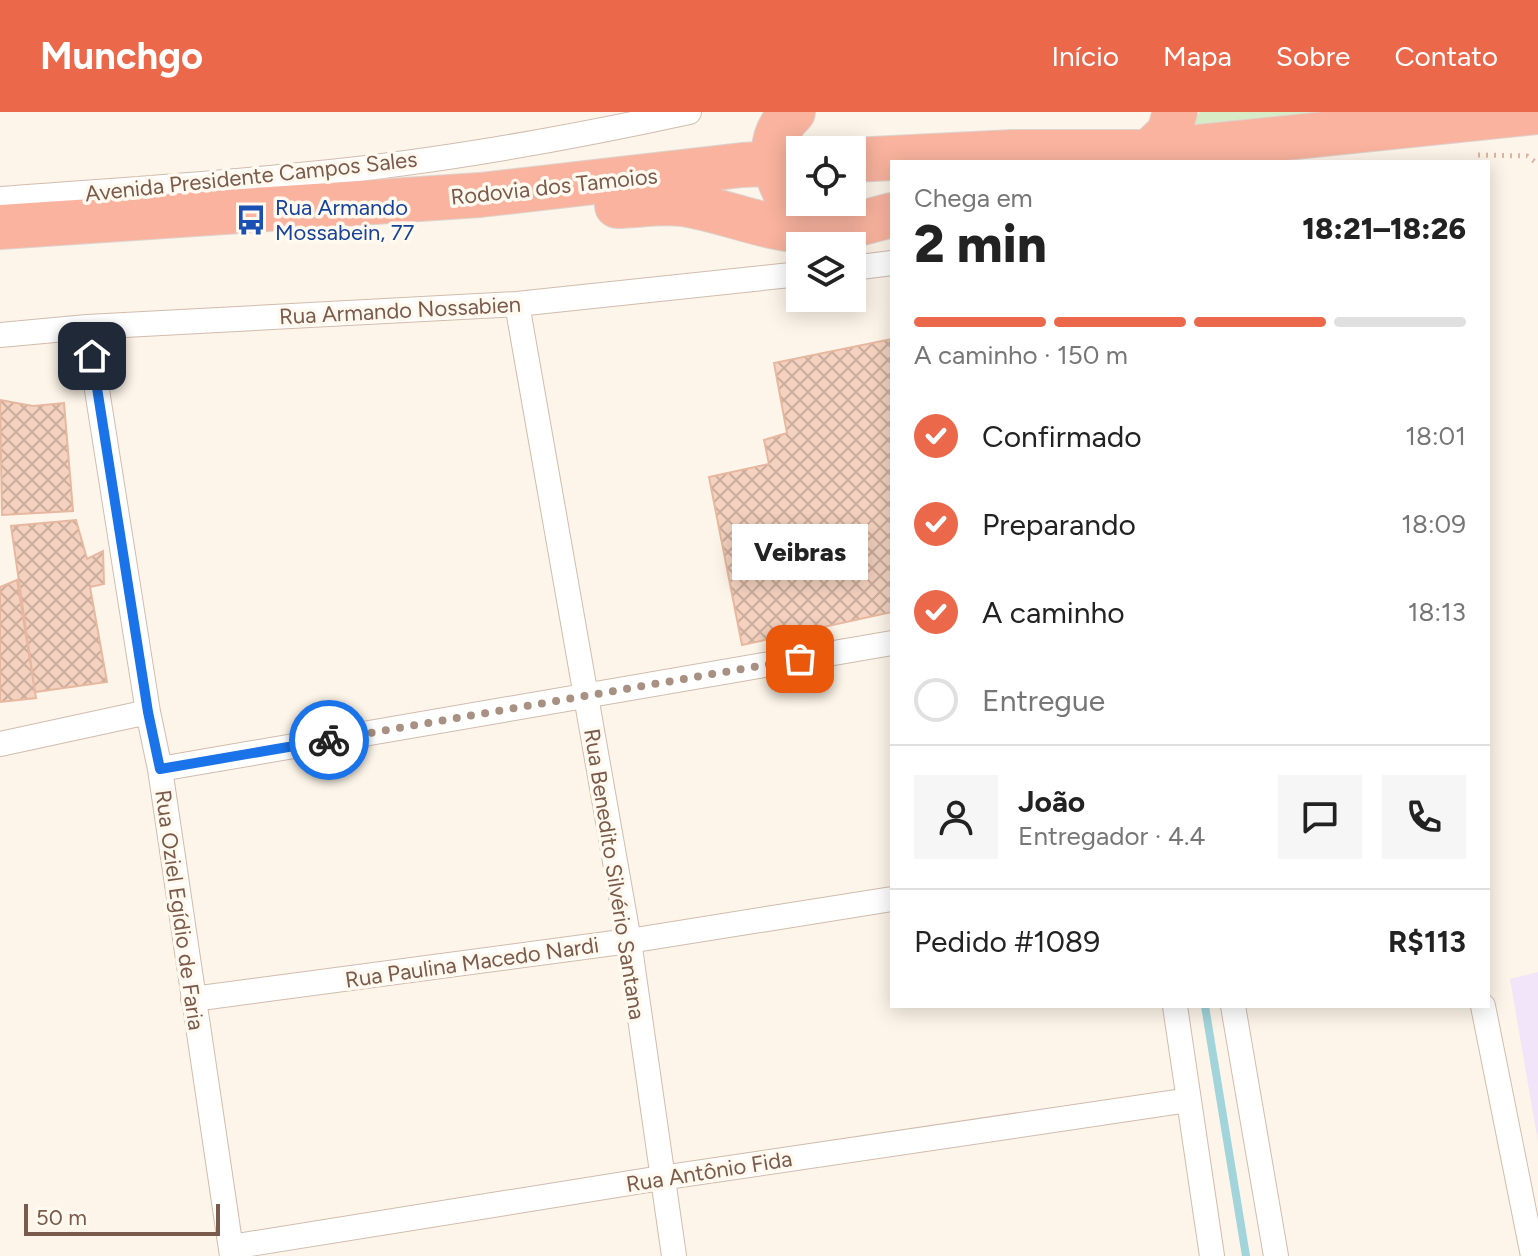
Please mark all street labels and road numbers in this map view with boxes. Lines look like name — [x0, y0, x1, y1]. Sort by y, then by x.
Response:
street label: Avenida Presidente Campos Sales — [83, 146, 419, 207]
street label: Rodovia dos Tamoios — [449, 162, 659, 211]
street label: Rua Armando Nossabien — [278, 291, 522, 330]
street label: Rua Benedito Silvério Santana — [578, 727, 651, 1022]
street label: Rua Oziel Egídio de Faria — [149, 788, 210, 1032]
street label: Rua Paulina Macedo Nardi — [343, 931, 601, 994]
street label: Rua Antônio Fida — [624, 1145, 794, 1198]

